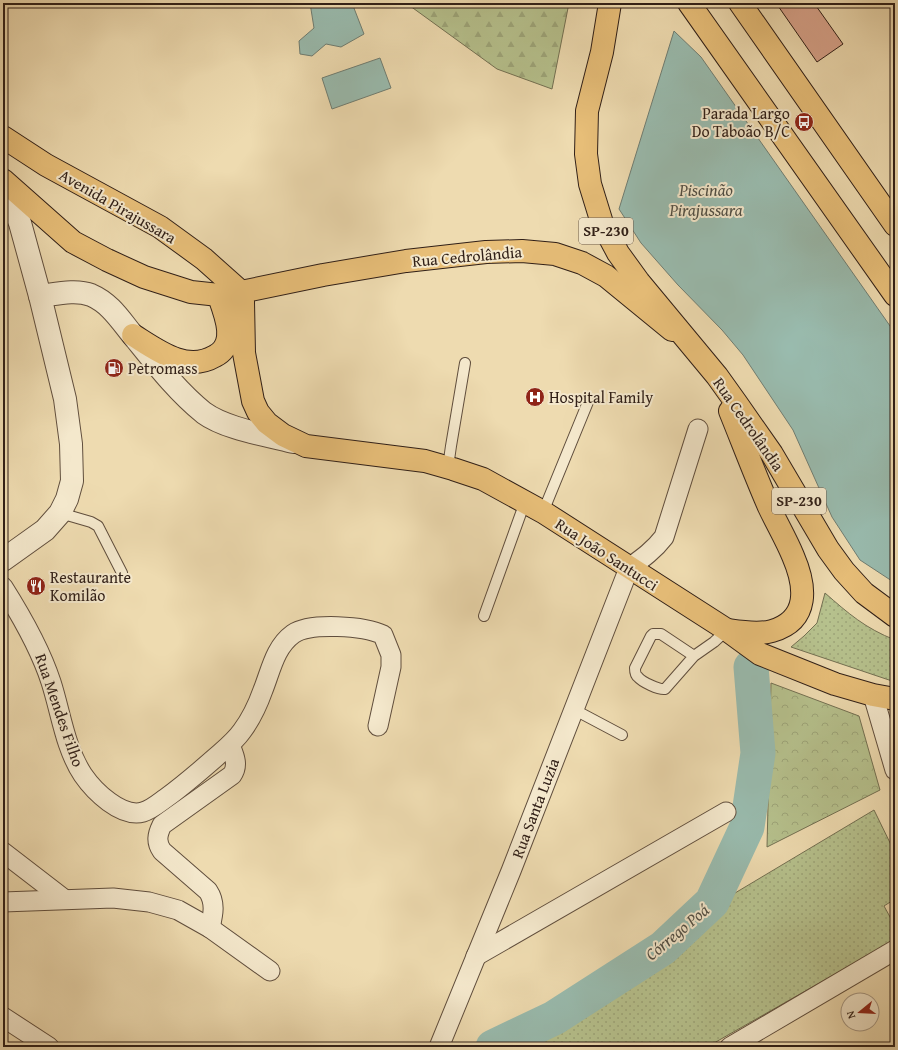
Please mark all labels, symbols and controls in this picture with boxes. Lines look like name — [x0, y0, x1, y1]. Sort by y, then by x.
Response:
place label: Parada Largo Do Taboão B/C — [692, 101, 790, 143]
bus stop icon: Parada Largo Do Taboão B/C — [793, 111, 815, 133]
street label: Avenida Pirajussara — [55, 163, 181, 249]
water label: Piscinão Pirajussara — [668, 177, 743, 222]
road number: SP-230 — [579, 218, 633, 244]
street label: Rua Cedrolândia — [411, 239, 523, 273]
place label: Petromass — [128, 356, 198, 380]
fuel station icon: Petromass — [103, 357, 125, 379]
street label: Rua Cedrolândia — [708, 372, 791, 476]
place label: Hospital Family — [549, 385, 653, 409]
hospital icon: Hospital Family — [524, 386, 546, 408]
road number: SP-230 — [772, 488, 826, 514]
street label: Rua João Santucci — [551, 512, 664, 597]
place label: Restaurante Komilão — [50, 565, 131, 607]
restaurant icon: Restaurante Komilão — [25, 575, 47, 597]
street label: Rua Mendes Filho — [29, 650, 91, 770]
street label: Rua Santa Luzia — [505, 754, 565, 862]
water label: Córrego Poá — [639, 897, 714, 966]
north arrow — [840, 992, 880, 1032]
text: N — [842, 1009, 859, 1021]

